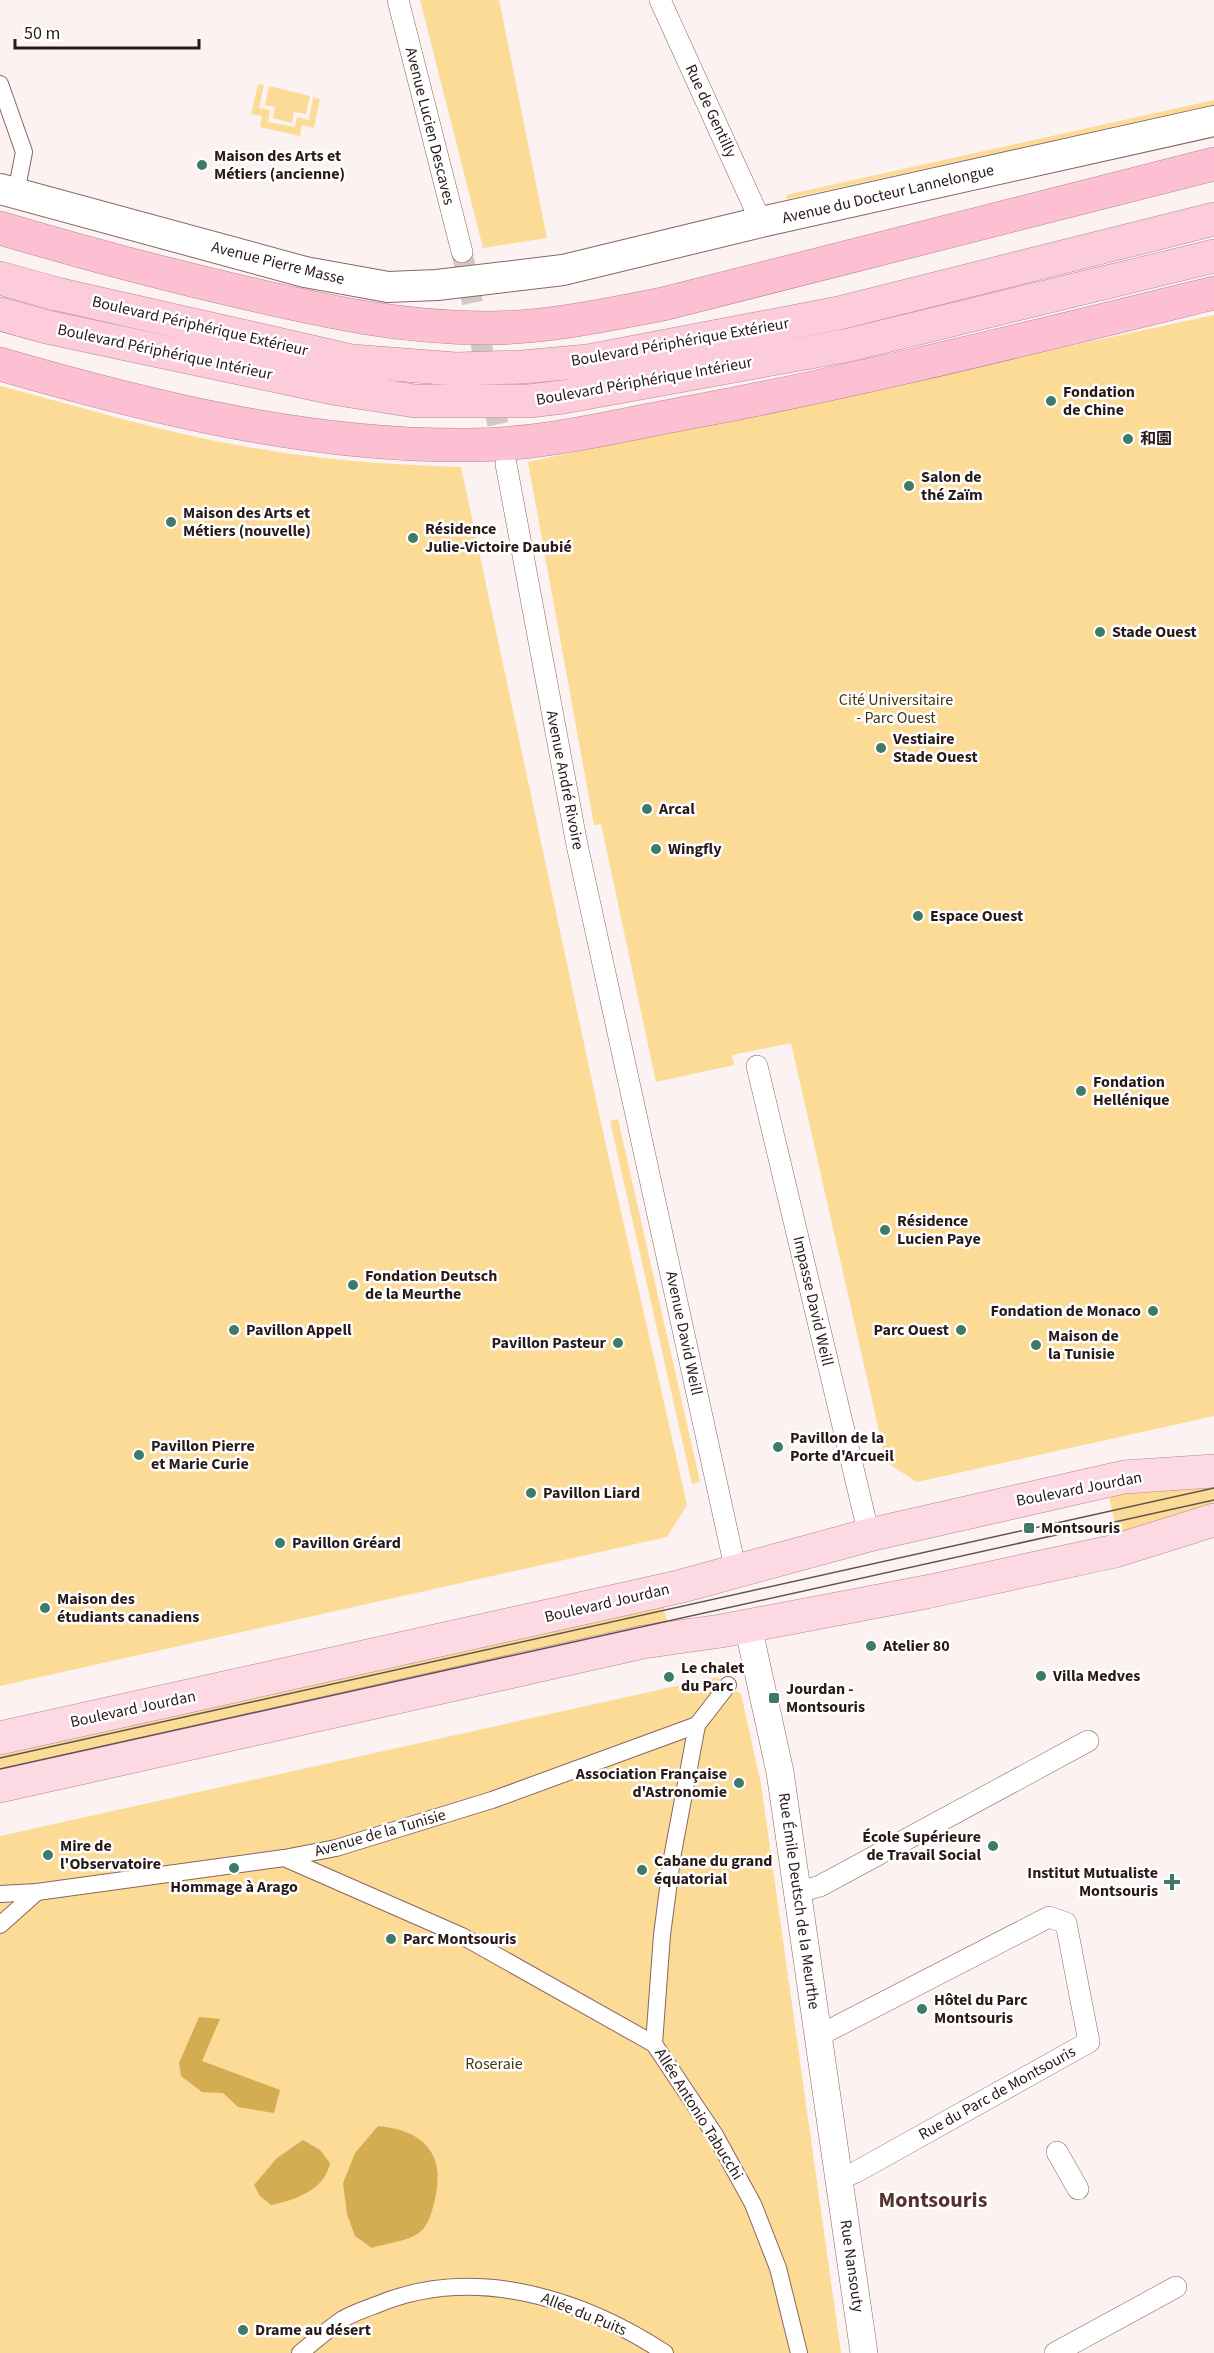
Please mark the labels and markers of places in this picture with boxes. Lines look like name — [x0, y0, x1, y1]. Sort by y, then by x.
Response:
place label: Maison des Arts et Métiers (ancienne) — [214, 145, 345, 185]
marker: Maison des Arts et Métiers (ancienne) — [195, 158, 209, 172]
place label: Fondation de Chine — [1063, 381, 1135, 421]
marker: Fondation de Chine — [1044, 394, 1058, 408]
place label: 和園 — [1140, 428, 1172, 450]
marker: 和園 — [1121, 432, 1135, 446]
place label: Salon de thé Zaïm — [921, 466, 983, 506]
marker: Salon de thé Zaïm — [902, 479, 916, 493]
place label: Maison des Arts et Métiers (nouvelle) — [183, 502, 311, 542]
marker: Maison des Arts et Métiers (nouvelle) — [164, 515, 178, 529]
place label: Résidence Julie-Victoire Daubié — [425, 518, 572, 558]
marker: Résidence Julie-Victoire Daubié — [406, 531, 420, 545]
place label: Stade Ouest — [1112, 621, 1197, 643]
marker: Stade Ouest — [1093, 625, 1107, 639]
place label: Vestiaire Stade Ouest — [892, 728, 978, 768]
marker: Vestiaire Stade Ouest — [874, 741, 888, 755]
place label: Arcal — [658, 798, 695, 820]
marker: Arcal — [640, 802, 654, 816]
place label: Wingfly — [668, 838, 722, 860]
marker: Wingfly — [649, 842, 663, 856]
place label: Espace Ouest — [930, 905, 1023, 927]
marker: Espace Ouest — [911, 909, 925, 923]
place label: Fondation Hellénique — [1093, 1071, 1170, 1111]
marker: Fondation Hellénique — [1074, 1084, 1088, 1098]
place label: Résidence Lucien Paye — [897, 1210, 981, 1250]
marker: Résidence Lucien Paye — [878, 1223, 892, 1237]
place label: Fondation Deutsch de la Meurthe — [365, 1265, 497, 1305]
marker: Fondation Deutsch de la Meurthe — [346, 1278, 360, 1292]
place label: Fondation de Monaco — [991, 1300, 1141, 1322]
marker: Fondation de Monaco — [1146, 1304, 1160, 1318]
place label: Pavillon Appell — [246, 1319, 352, 1341]
place label: Parc Ouest — [873, 1319, 949, 1341]
marker: Pavillon Appell — [227, 1323, 241, 1337]
marker: Parc Ouest — [954, 1323, 968, 1337]
place label: Maison de la Tunisie — [1048, 1325, 1119, 1365]
place label: Pavillon Pasteur — [492, 1332, 607, 1354]
marker: Pavillon Pasteur — [611, 1336, 625, 1350]
marker: Maison de la Tunisie — [1029, 1338, 1043, 1352]
place label: Pavillon de la Porte d'Arcueil — [790, 1427, 894, 1467]
place label: Pavillon Pierre et Marie Curie — [151, 1435, 255, 1475]
marker: Pavillon de la Porte d'Arcueil — [771, 1440, 785, 1454]
marker: Pavillon Pierre et Marie Curie — [132, 1448, 146, 1462]
place label: Pavillon Liard — [543, 1482, 640, 1504]
marker: Pavillon Liard — [524, 1486, 538, 1500]
place label: Montsouris — [1041, 1517, 1120, 1539]
marker: Montsouris — [1022, 1521, 1036, 1535]
place label: Pavillon Gréard — [292, 1532, 401, 1554]
marker: Pavillon Gréard — [273, 1536, 287, 1550]
place label: Maison des étudiants canadiens — [57, 1588, 199, 1628]
marker: Maison des étudiants canadiens — [38, 1601, 52, 1615]
place label: Atelier 80 — [882, 1635, 950, 1657]
marker: Atelier 80 — [864, 1639, 878, 1653]
place label: Le chalet du Parc — [681, 1657, 744, 1697]
place label: Villa Medves — [1052, 1665, 1140, 1687]
marker: Villa Medves — [1034, 1669, 1048, 1683]
marker: Le chalet du Parc — [662, 1670, 676, 1684]
place label: Jourdan - Montsouris — [786, 1678, 865, 1718]
marker: Jourdan - Montsouris — [767, 1691, 781, 1705]
place label: Association Française d'Astronomie — [575, 1763, 727, 1803]
marker: Association Française d'Astronomie — [732, 1776, 746, 1790]
place label: École Supérieure de Travail Social — [862, 1826, 981, 1866]
place label: Mire de l'Observatoire — [60, 1835, 161, 1875]
marker: École Supérieure de Travail Social — [986, 1839, 1000, 1853]
marker: Mire de l'Observatoire — [41, 1848, 55, 1862]
place label: Cabane du grand équatorial — [654, 1850, 772, 1890]
marker: Hommage à Arago — [227, 1861, 241, 1875]
place label: Institut Mutualiste Montsouris — [1027, 1862, 1158, 1902]
marker: Cabane du grand équatorial — [635, 1863, 649, 1877]
marker: Institut Mutualiste Montsouris — [1163, 1873, 1181, 1891]
place label: Hommage à Arago — [170, 1876, 298, 1898]
place label: Parc Montsouris — [403, 1928, 516, 1950]
marker: Parc Montsouris — [384, 1932, 398, 1946]
place label: Hôtel du Parc Montsouris — [934, 1989, 1028, 2029]
marker: Hôtel du Parc Montsouris — [915, 2002, 929, 2016]
place label: Drame au désert — [255, 2319, 371, 2341]
marker: Drame au désert — [236, 2323, 250, 2337]

